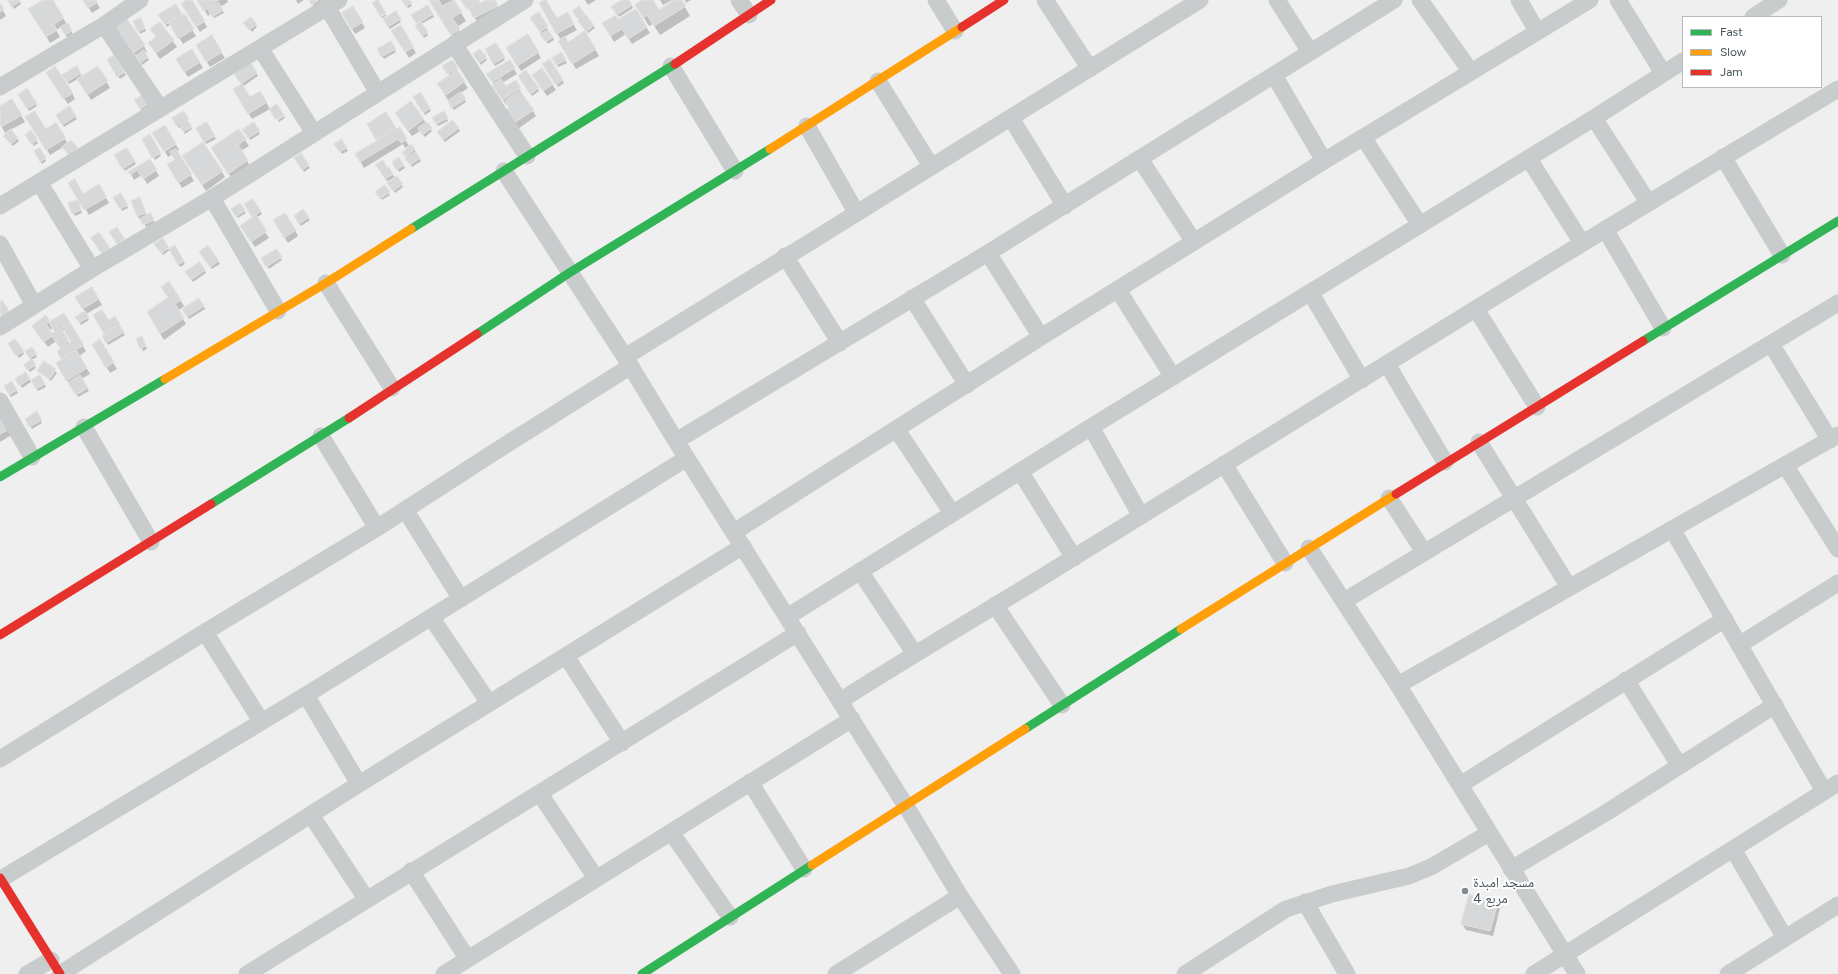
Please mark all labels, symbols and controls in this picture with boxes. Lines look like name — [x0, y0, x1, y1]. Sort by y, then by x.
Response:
legend — [1682, 16, 1822, 88]
text: Fast — [1720, 25, 1743, 39]
text: Slow — [1720, 45, 1746, 59]
text: Jam — [1720, 65, 1743, 79]
place label: مسجد امبدة مربع 4 — [1473, 875, 1534, 908]
marker: مسجد امبدة مربع 4 — [1460, 886, 1470, 896]

